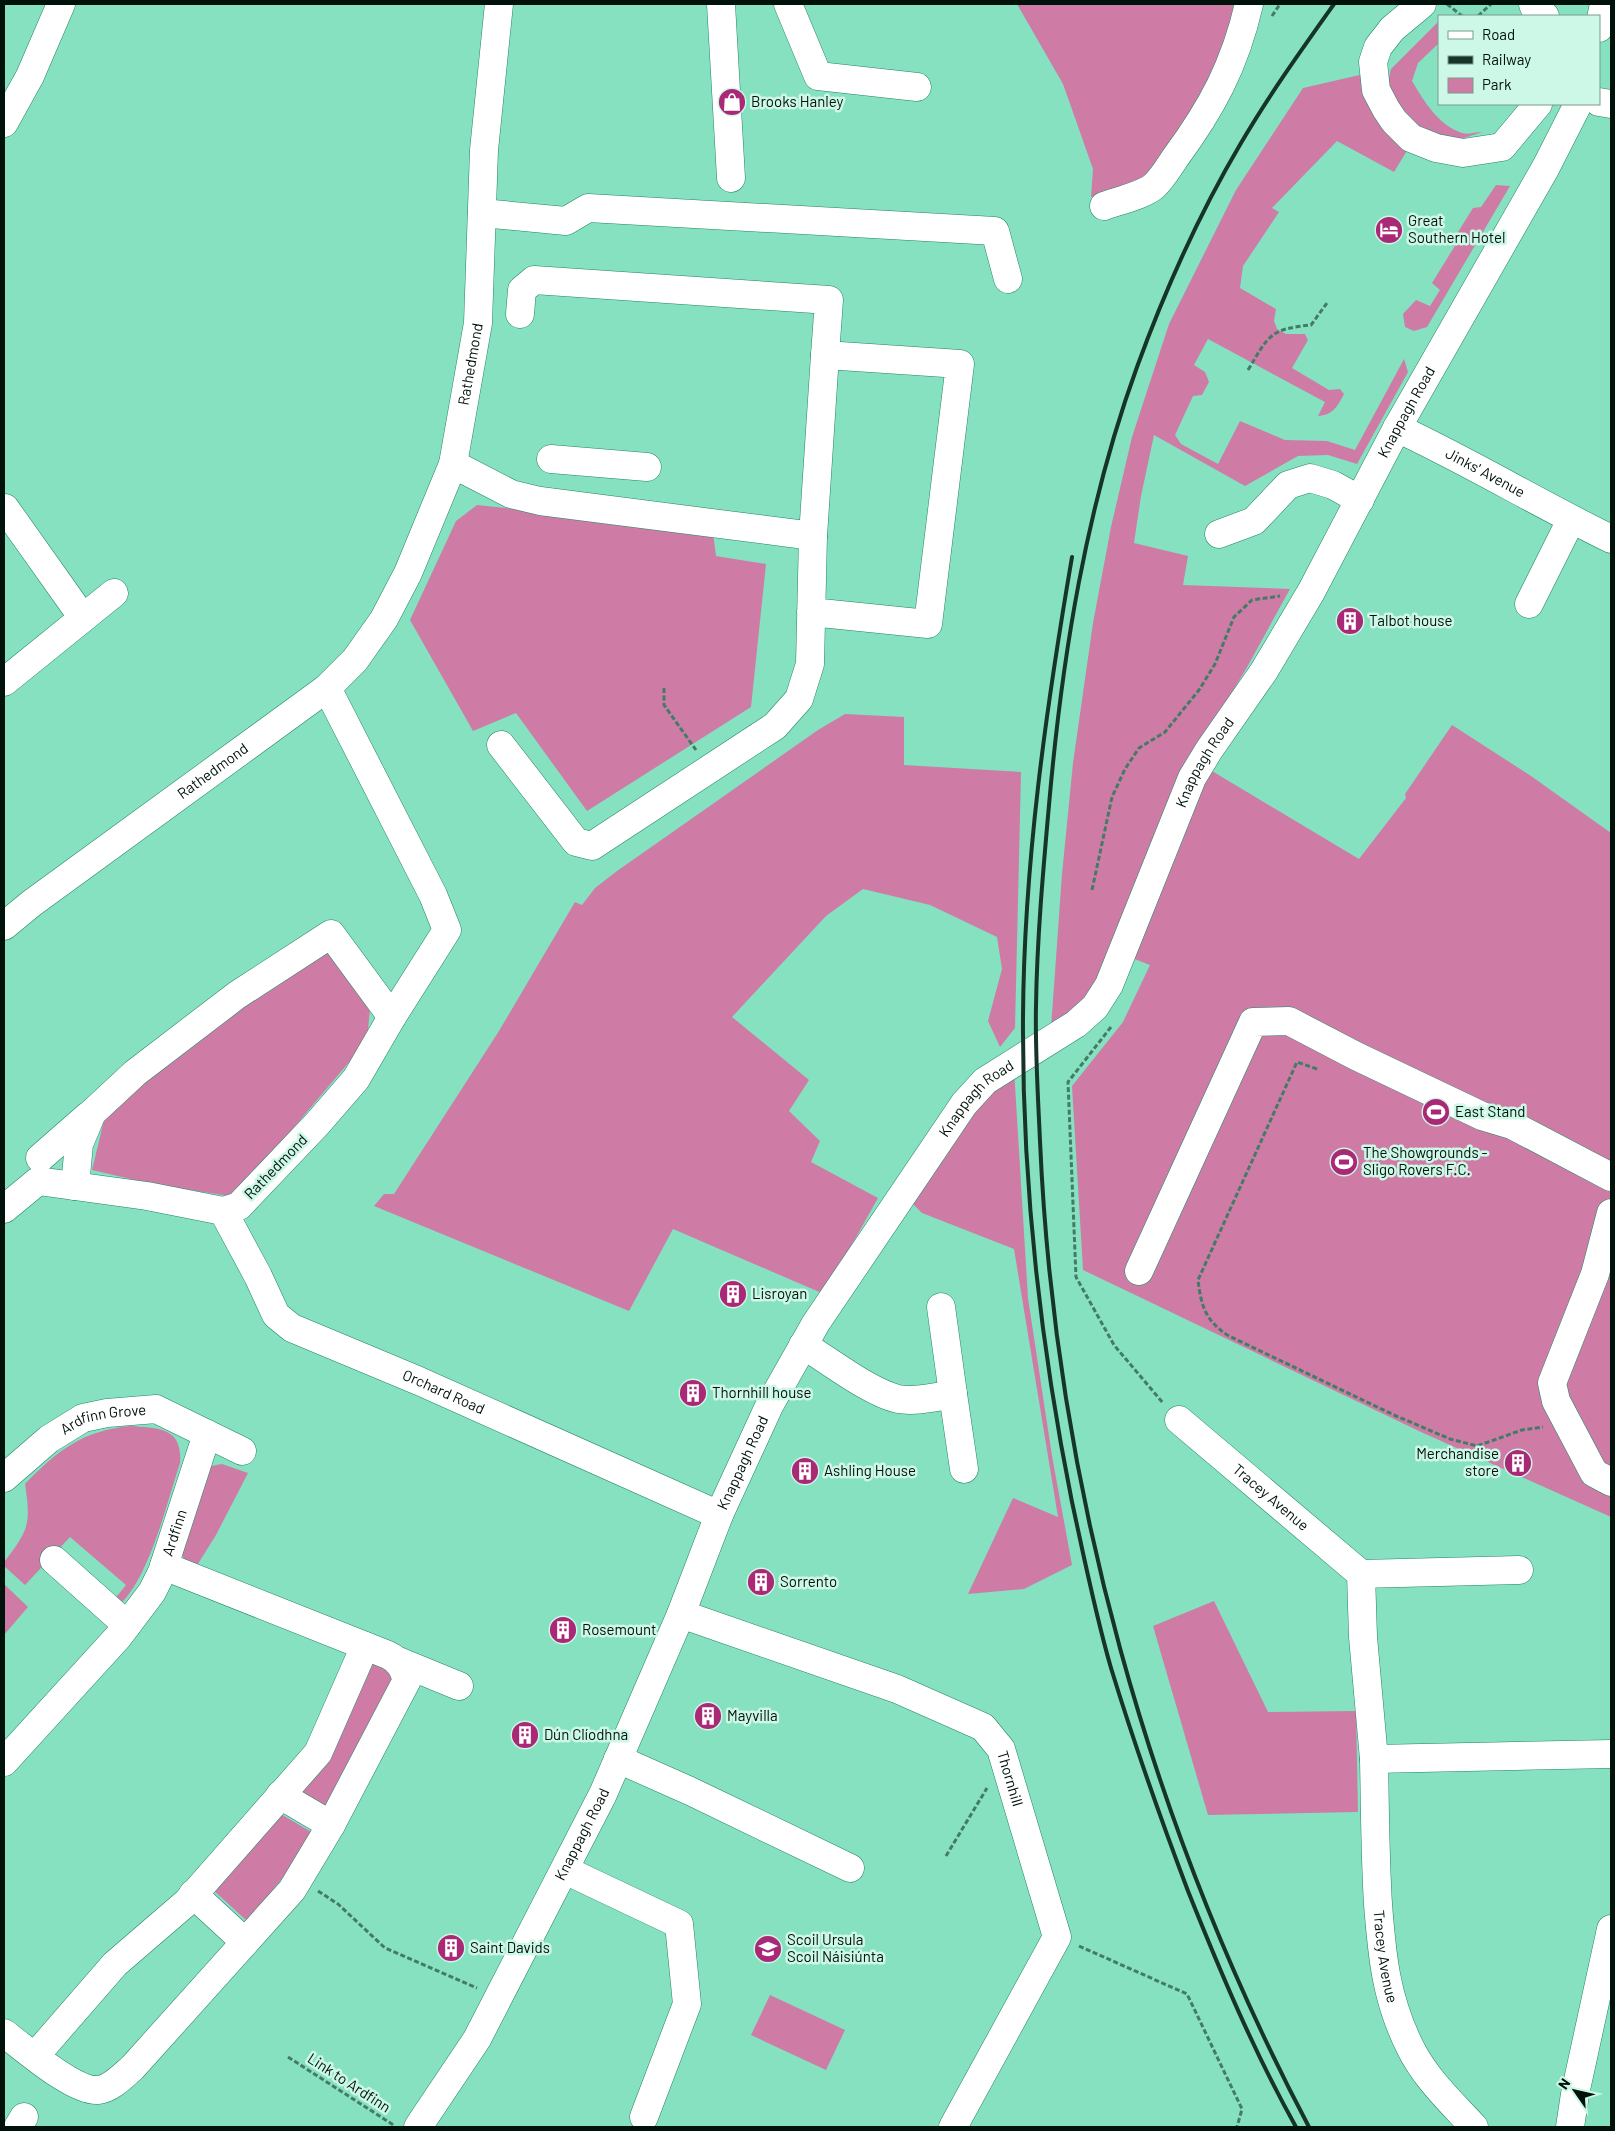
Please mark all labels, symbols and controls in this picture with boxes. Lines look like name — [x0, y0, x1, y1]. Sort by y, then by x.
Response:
legend — [1438, 15, 1600, 105]
text: Road — [1482, 25, 1515, 43]
text: Railway — [1482, 50, 1531, 68]
text: Park — [1482, 75, 1512, 93]
shop icon: Brooks Hanley — [717, 87, 747, 117]
place label: Brooks Hanley — [751, 92, 844, 110]
place label: Great Southern Hotel — [1408, 211, 1506, 246]
hotel icon: Great Southern Hotel — [1374, 215, 1404, 245]
street label: Rathedmond — [454, 322, 486, 407]
street label: Knappagh Road — [1373, 363, 1438, 460]
street label: Jinks' Avenue — [1443, 444, 1529, 501]
building icon: Talbot house — [1335, 606, 1365, 636]
place label: Talbot house — [1369, 611, 1452, 629]
street label: Knappagh Road — [1171, 713, 1237, 810]
street label: Rathedmond — [173, 739, 251, 802]
street label: Knappagh Road — [934, 1055, 1017, 1140]
sports icon: East Stand — [1421, 1097, 1451, 1127]
place label: East Stand — [1455, 1102, 1525, 1120]
street label: Rathedmond — [240, 1130, 311, 1202]
place label: The Showgrounds - Sligo Rovers F.C. — [1363, 1143, 1488, 1178]
sports icon: The Showgrounds - Sligo Rovers F.C. — [1329, 1147, 1359, 1177]
building icon: Lisroyan — [718, 1279, 748, 1309]
place label: Lisroyan — [752, 1284, 807, 1302]
street label: Orchard Road — [400, 1365, 488, 1417]
building icon: Thornhill house — [678, 1378, 708, 1408]
place label: Thornhill house — [712, 1383, 811, 1401]
street label: Ardfinn Grove — [57, 1400, 147, 1438]
street label: Knappagh Road — [713, 1413, 771, 1512]
place label: Merchandise store — [1416, 1444, 1499, 1479]
building icon: Merchandise store — [1503, 1448, 1533, 1478]
building icon: Ashling House — [790, 1456, 820, 1486]
street label: Tracey Avenue — [1230, 1459, 1313, 1534]
place label: Ashling House — [824, 1461, 916, 1479]
street label: Ardfinn — [158, 1507, 190, 1558]
building icon: Sorrento — [746, 1567, 776, 1597]
place label: Sorrento — [780, 1572, 837, 1590]
building icon: Rosemount — [548, 1615, 578, 1645]
place label: Rosemount — [582, 1620, 657, 1638]
building icon: Mayvilla — [693, 1701, 723, 1731]
place label: Mayvilla — [727, 1706, 778, 1724]
building icon: Dún Clíodhna — [510, 1720, 540, 1750]
place label: Dún Clíodhna — [544, 1725, 628, 1743]
street label: Thornhill — [994, 1748, 1028, 1808]
street label: Knappagh Road — [550, 1785, 612, 1883]
street label: Tracey Avenue — [1370, 1909, 1402, 2005]
place label: Scoil Ursula Scoil Náisiúnta — [787, 1930, 884, 1965]
building icon: Saint Davids — [436, 1933, 466, 1963]
school or university icon: Scoil Ursula Scoil Náisiúnta — [753, 1934, 783, 1964]
place label: Saint Davids — [470, 1938, 550, 1956]
street label: Link to Ardfinn — [305, 2049, 394, 2116]
north arrow — [1550, 2066, 1600, 2116]
text: N — [1554, 2075, 1573, 2092]

